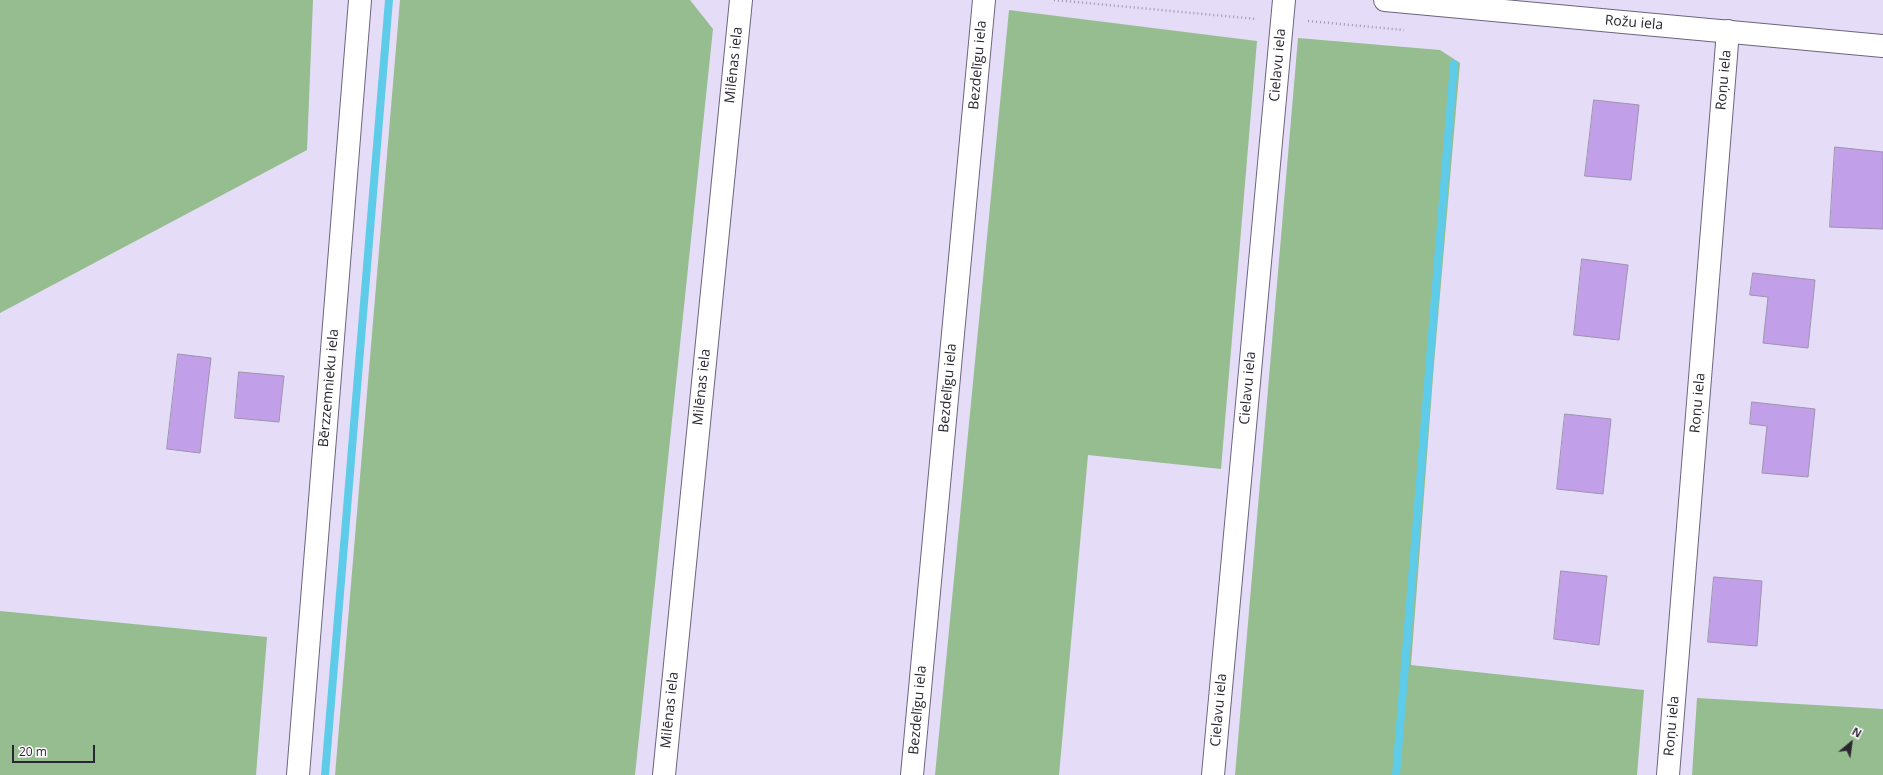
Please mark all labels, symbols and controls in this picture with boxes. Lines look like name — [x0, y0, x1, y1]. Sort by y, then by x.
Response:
street label: Rožu iela — [1604, 12, 1664, 34]
street label: Bezdelīgu iela — [966, 20, 990, 110]
street label: Milēnas iela — [722, 26, 746, 104]
street label: Cielavu iela — [1266, 28, 1290, 102]
street label: Roņu iela — [1713, 49, 1735, 111]
street label: Bērzzemnieku iela — [315, 328, 343, 448]
street label: Bezdelīgu iela — [936, 343, 960, 433]
street label: Milēnas iela — [690, 348, 714, 426]
street label: Cielavu iela — [1236, 351, 1260, 425]
street label: Roņu iela — [1687, 372, 1709, 434]
street label: Bezdelīgu iela — [906, 665, 930, 755]
street label: Milēnas iela — [658, 671, 682, 749]
street label: Cielavu iela — [1207, 673, 1231, 747]
street label: Roņu iela — [1661, 695, 1683, 757]
north arrow — [1831, 723, 1871, 763]
text: N — [1850, 723, 1865, 741]
scale bar — [14, 737, 97, 763]
text: 20 m — [19, 743, 47, 760]

